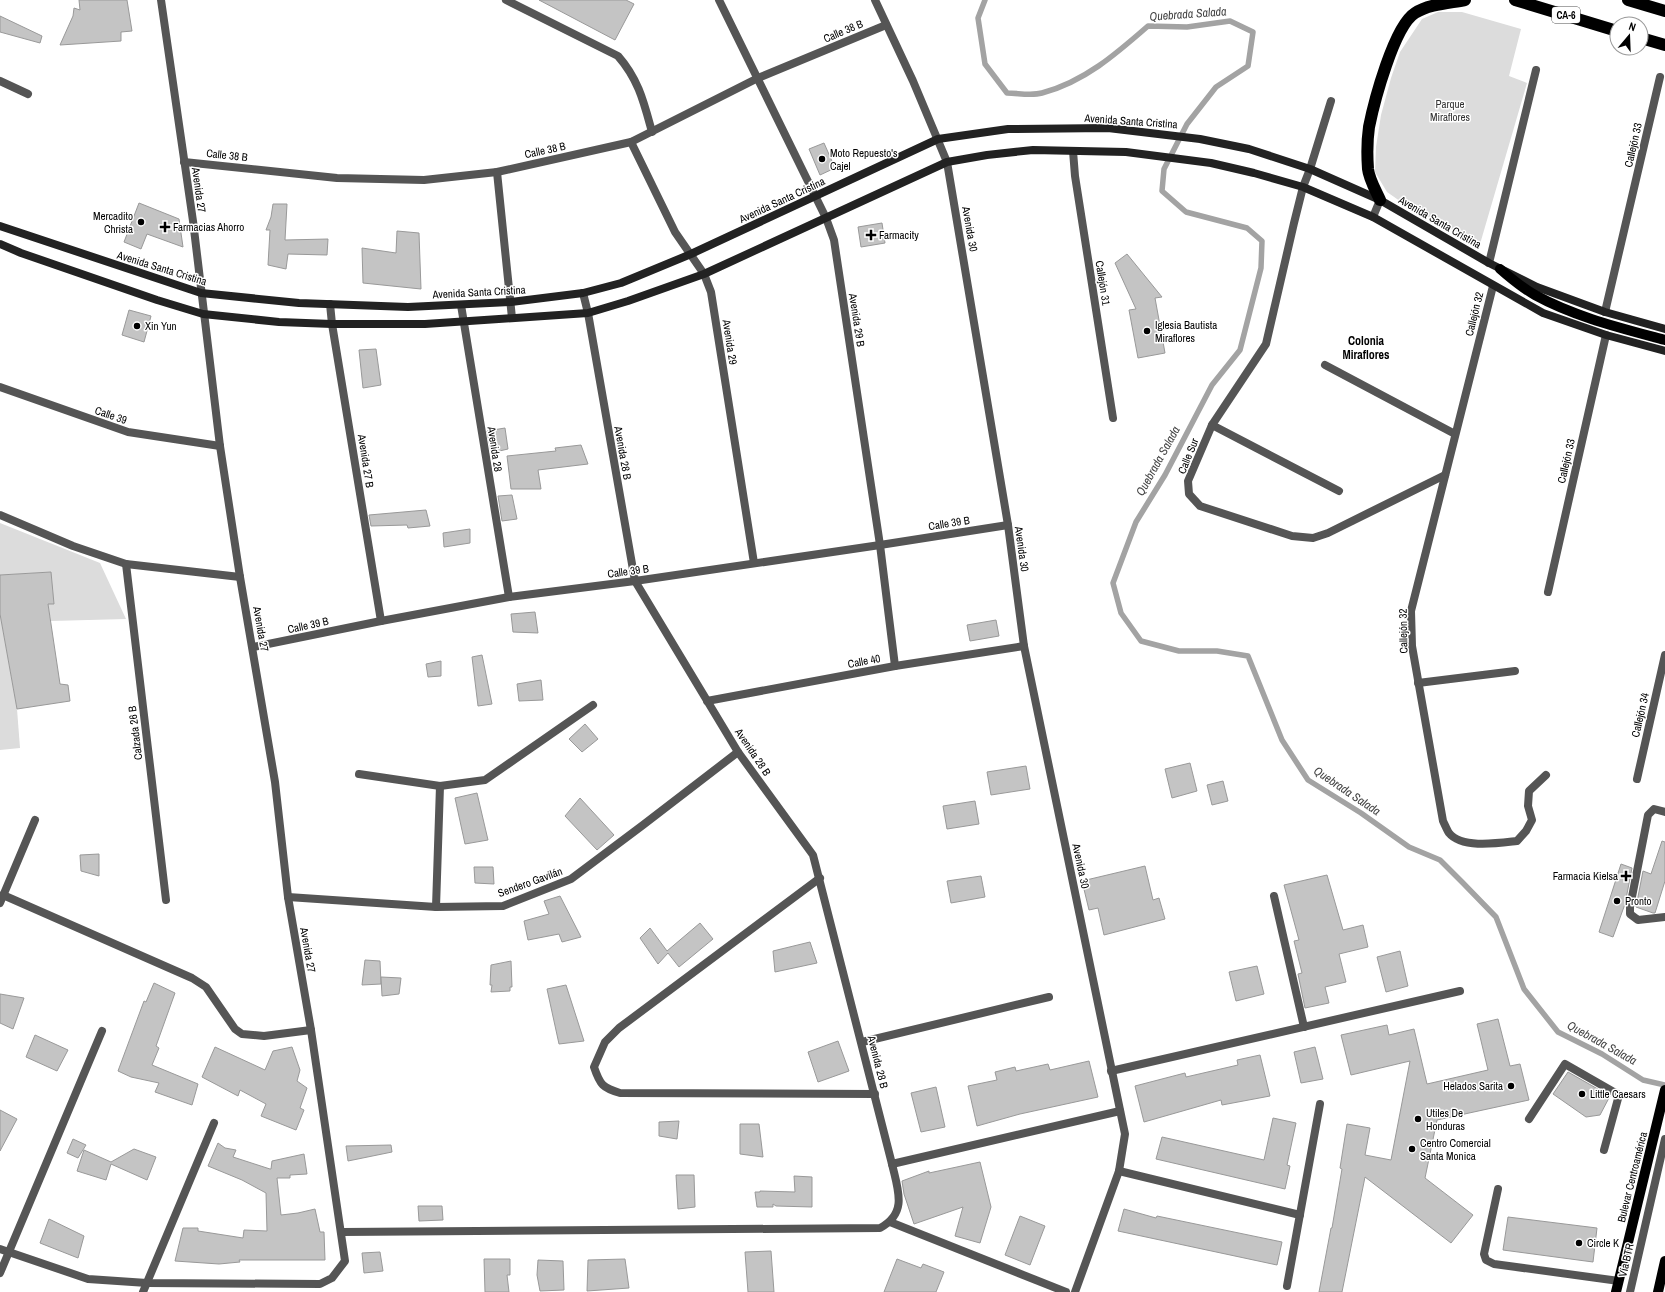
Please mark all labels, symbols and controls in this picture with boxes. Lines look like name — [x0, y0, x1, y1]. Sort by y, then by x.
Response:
water label: Quebrada Salada — [1149, 3, 1228, 25]
road number: CA-6 — [1552, 7, 1580, 23]
street label: Calle 38 B — [821, 16, 865, 46]
north arrow — [1609, 16, 1649, 56]
text: N — [1627, 19, 1638, 34]
park label: Parque Miraflores — [1430, 97, 1471, 124]
street label: Avenida Santa Cristina — [1083, 111, 1178, 131]
street label: Callejón 33 — [1621, 121, 1645, 169]
street label: Calle 38 B — [523, 139, 567, 161]
street label: Calle 38 B — [206, 146, 248, 164]
place label: Moto Repuesto's Cajel — [830, 146, 898, 173]
marker: Moto Repuesto's Cajel — [817, 154, 827, 164]
street label: Avenida 27 — [189, 166, 209, 214]
street label: Avenida Santa Cristina — [736, 174, 827, 226]
street label: Avenida Santa Cristina — [1395, 192, 1484, 251]
street label: Avenida 30 — [959, 204, 981, 253]
place label: Mercadito Christa — [93, 209, 133, 236]
marker: Mercadito Christa — [136, 217, 146, 227]
place label: Farmacias Ahorro — [173, 220, 244, 234]
marker: Farmacias Ahorro — [160, 222, 170, 232]
place label: Farmacity — [879, 228, 919, 242]
marker: Farmacity — [866, 230, 876, 240]
street label: Avenida Santa Cristina — [114, 247, 209, 288]
street label: Callejón 31 — [1093, 260, 1113, 306]
street label: Avenida Santa Cristina — [431, 283, 526, 301]
street label: Callejón 32 — [1462, 290, 1486, 338]
street label: Avenida 29 B — [846, 291, 868, 348]
street label: Avenida 29 — [719, 317, 740, 366]
place label: Iglesia Bautista Miraflores — [1155, 318, 1217, 345]
place label: Xin Yun — [145, 319, 176, 333]
marker: Xin Yun — [132, 321, 142, 331]
marker: Iglesia Bautista Miraflores — [1142, 326, 1152, 336]
district label: Colonia Miraflores — [1342, 333, 1390, 363]
street label: Calle 39 — [93, 403, 129, 427]
water label: Quebrada Salada — [1132, 423, 1184, 499]
street label: Avenida 28 — [484, 424, 505, 473]
street label: Avenida 28 B — [611, 424, 635, 481]
street label: Avenida 27 B — [355, 432, 377, 489]
street label: Calle Sur — [1175, 436, 1201, 476]
street label: Callejón 33 — [1554, 437, 1578, 485]
street label: Calle 39 B — [927, 513, 971, 533]
street label: Avenida 30 — [1012, 525, 1032, 573]
street label: Calle 39 B — [606, 561, 650, 581]
street label: Avenida 27 — [250, 604, 272, 653]
street label: Callejón 32 — [1396, 608, 1410, 654]
street label: Calle 39 B — [286, 614, 330, 636]
street label: Calle 40 — [846, 651, 882, 671]
street label: Callejón 34 — [1628, 691, 1652, 739]
street label: Calzada 26 B — [125, 705, 145, 761]
street label: Avenida 28 B — [732, 725, 774, 778]
water label: Quebrada Salada — [1311, 763, 1384, 819]
street label: Avenida 30 — [1069, 841, 1093, 890]
street label: Sendero Gavilán — [496, 864, 564, 900]
place label: Farmacia Kielsa — [1553, 869, 1618, 883]
marker: Farmacia Kielsa — [1621, 871, 1631, 881]
place label: Pronto — [1625, 894, 1652, 908]
marker: Pronto — [1612, 896, 1622, 906]
street label: Avenida 27 — [297, 925, 319, 974]
water label: Quebrada Salada — [1564, 1017, 1640, 1069]
street label: Avenida 28 B — [864, 1033, 891, 1090]
place label: Helados Sarita — [1443, 1079, 1503, 1093]
marker: Helados Sarita — [1506, 1081, 1516, 1091]
place label: Little Caesars — [1590, 1087, 1646, 1101]
marker: Little Caesars — [1577, 1089, 1587, 1099]
place label: Utiles De Honduras — [1426, 1106, 1466, 1133]
marker: Utiles De Honduras — [1413, 1114, 1423, 1124]
street label: Bulevar Centroamérica — [1614, 1130, 1650, 1224]
place label: Centro Comercial Santa Monica — [1420, 1136, 1491, 1163]
marker: Centro Comercial Santa Monica — [1407, 1144, 1417, 1154]
place label: Circle K — [1587, 1236, 1619, 1250]
marker: Circle K — [1574, 1238, 1584, 1248]
street label: Vía BTR — [1615, 1241, 1637, 1278]

